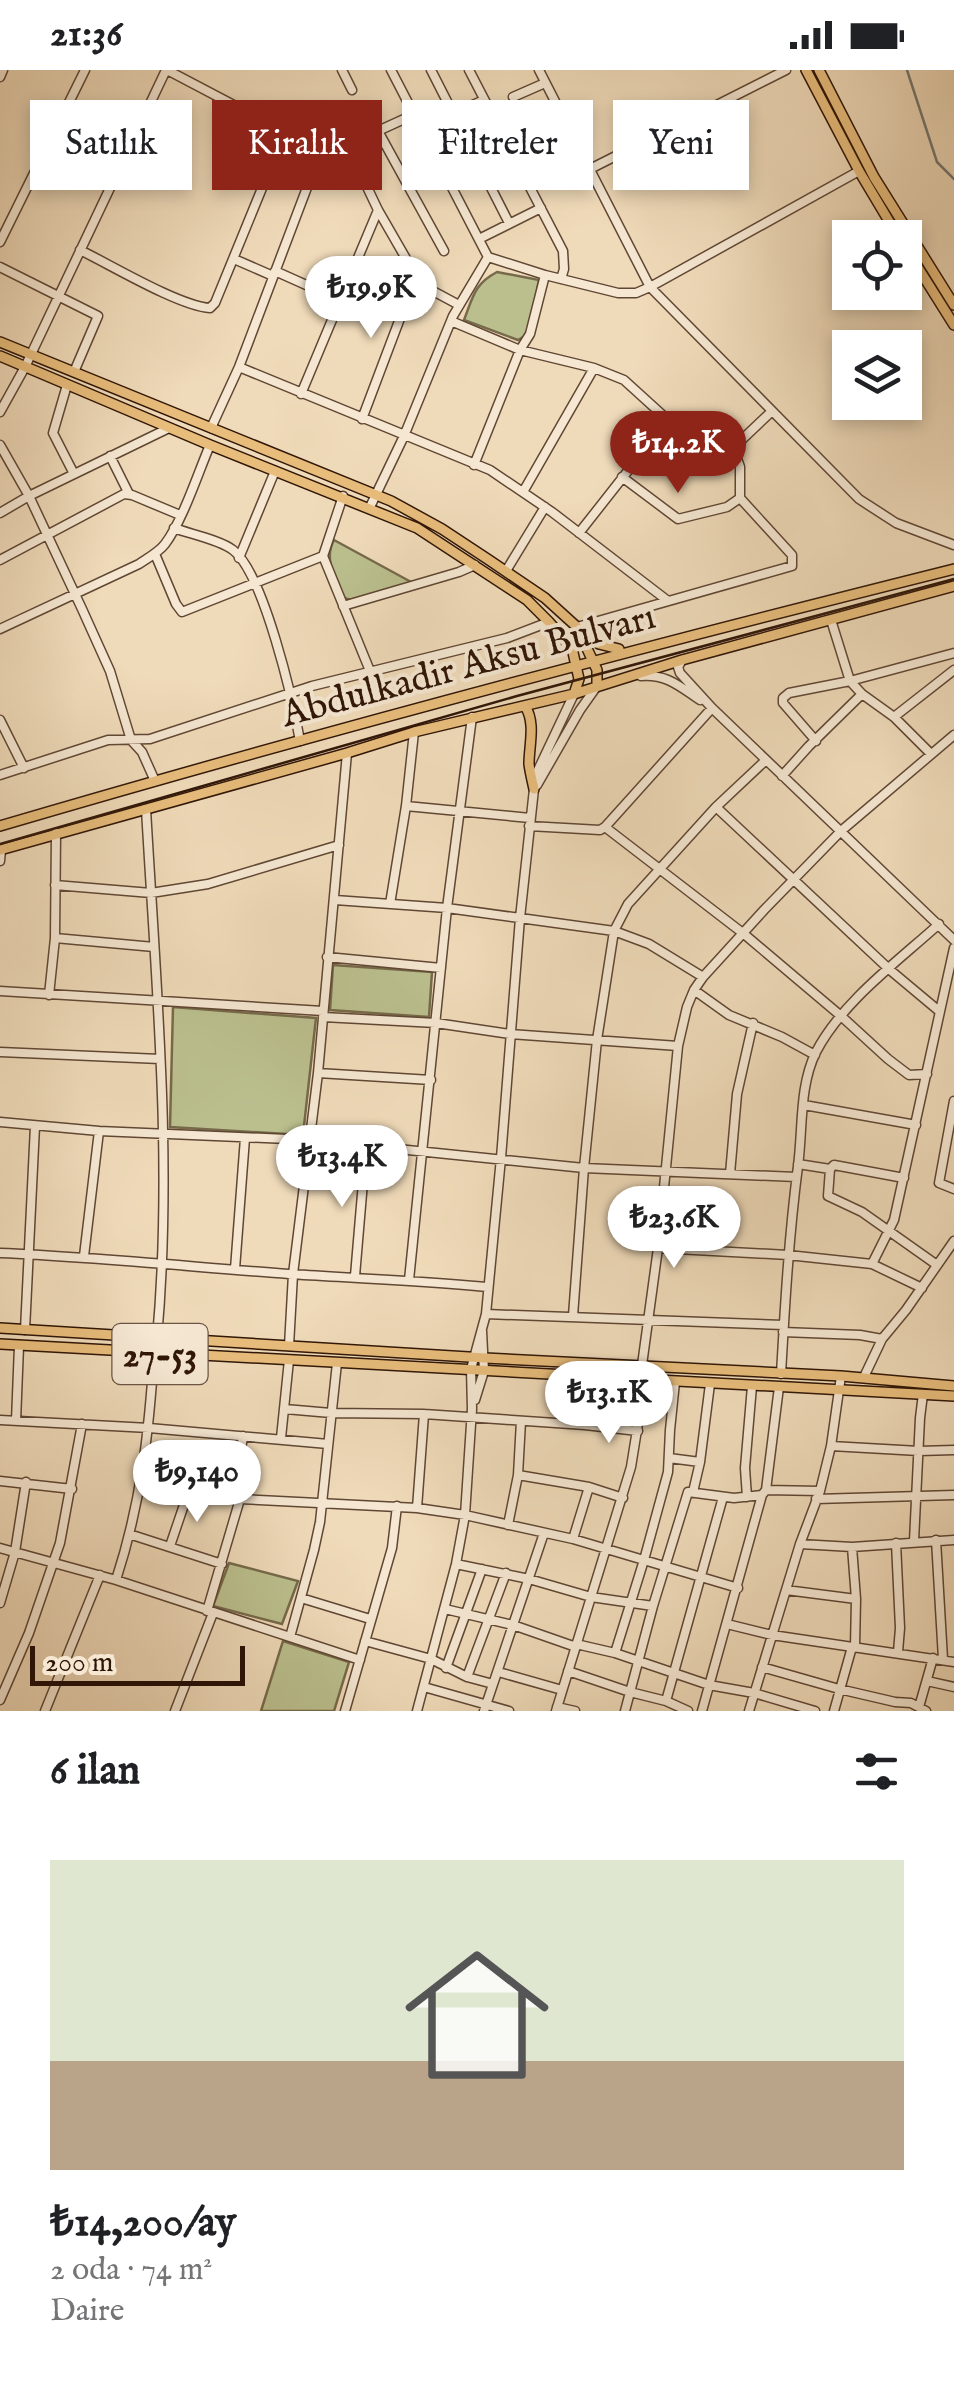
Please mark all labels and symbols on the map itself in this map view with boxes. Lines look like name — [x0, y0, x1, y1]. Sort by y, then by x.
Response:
pin: ₺19.9K — [290, 256, 452, 341]
pin: ₺14.2K — [597, 411, 759, 496]
street label: Abdulkadir Aksu Bulvarı — [276, 594, 661, 740]
pin: ₺13.4K — [261, 1125, 423, 1210]
pin: ₺23.6K — [593, 1186, 755, 1271]
road number: 27-53 — [112, 1324, 208, 1384]
pin: ₺13.1K — [528, 1361, 690, 1446]
pin: ₺9,140 — [116, 1440, 278, 1525]
scale bar — [30, 1641, 245, 1686]

